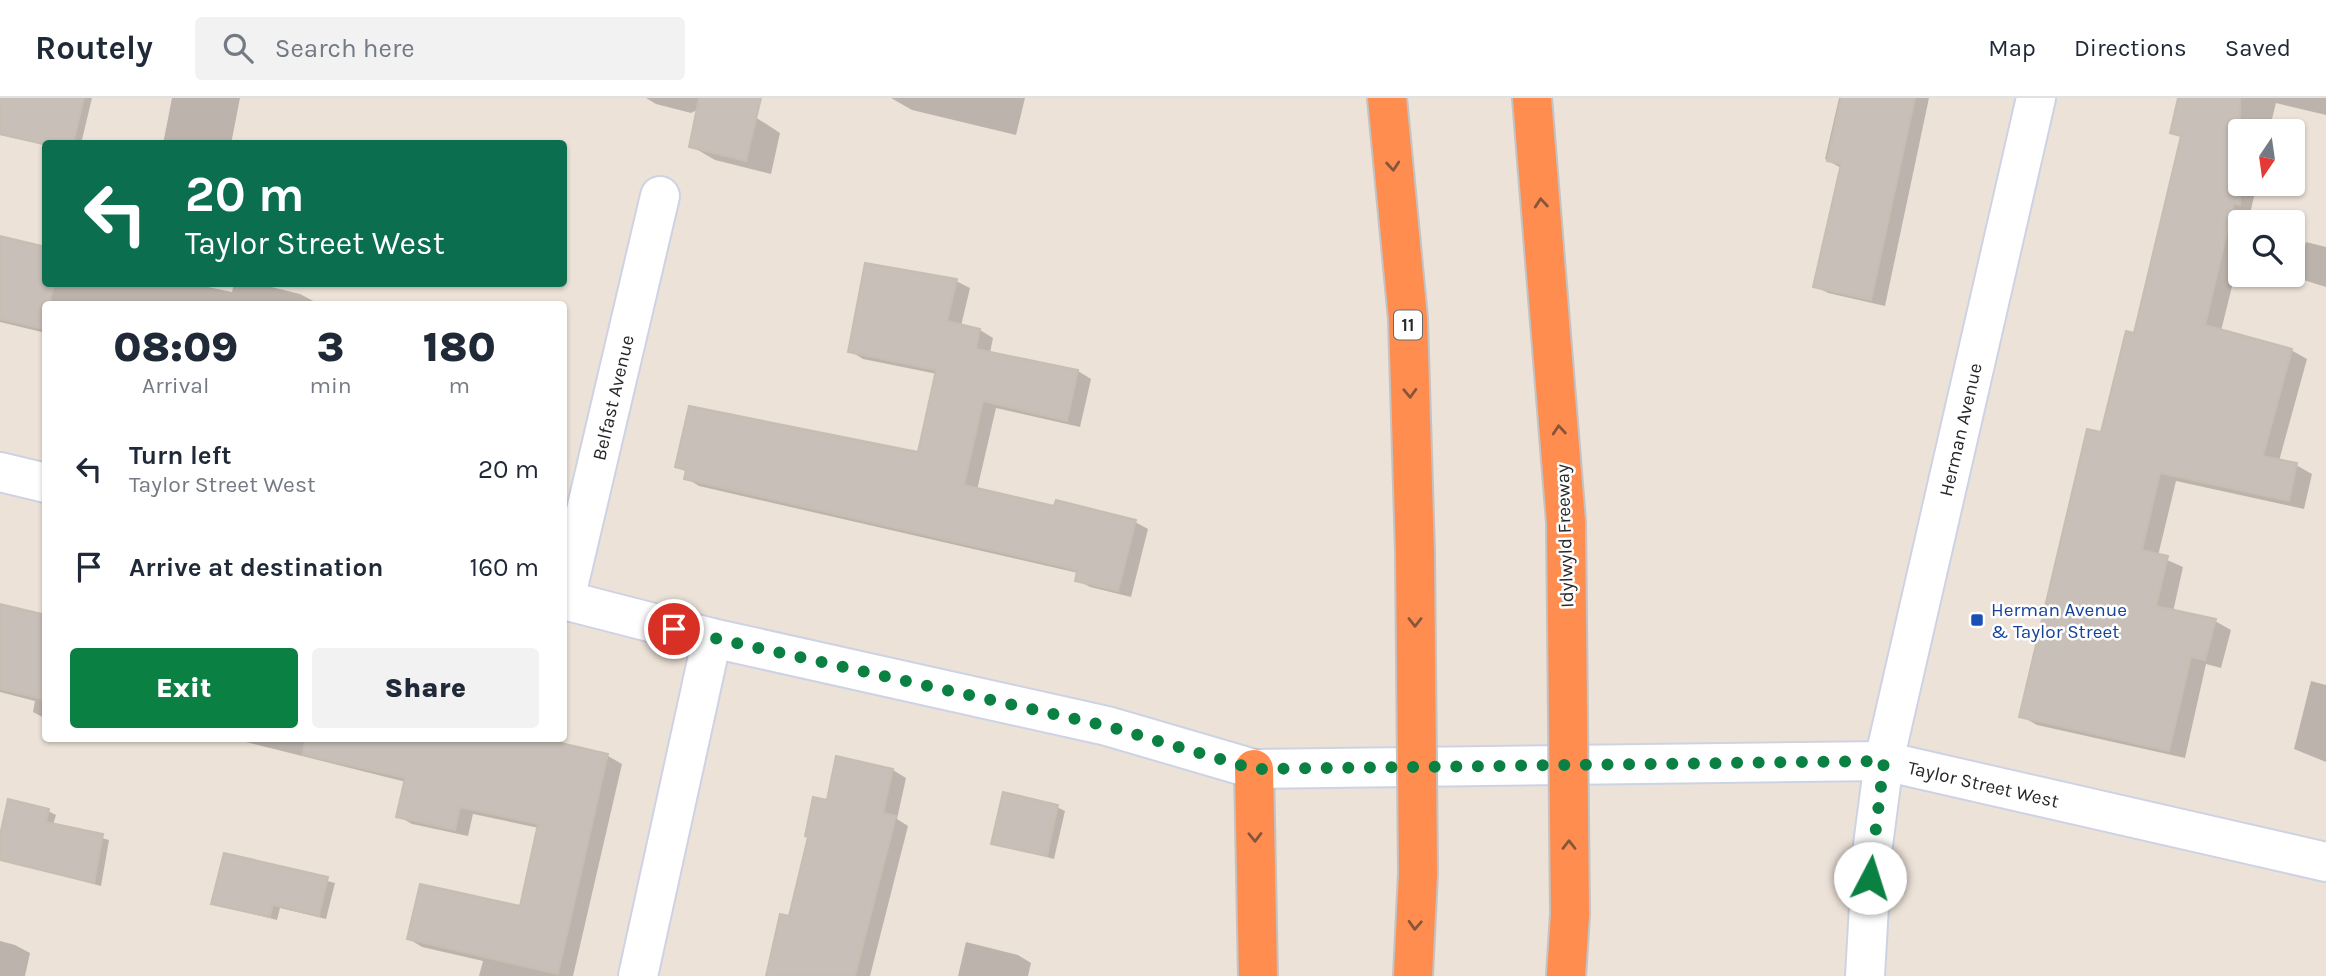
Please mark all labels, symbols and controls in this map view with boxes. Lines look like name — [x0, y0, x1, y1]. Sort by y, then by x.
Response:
search box — [195, 17, 685, 80]
text: Routely — [35, 29, 153, 67]
icon: search — [219, 29, 257, 67]
text: Search here — [275, 33, 415, 64]
text: Map — [1988, 34, 2036, 62]
text: Directions — [2074, 34, 2187, 62]
text: Saved — [2225, 34, 2291, 62]
north arrow — [2228, 119, 2305, 196]
map controls — [2228, 119, 2305, 287]
one-way arrow — [1386, 160, 1401, 172]
text: 20 m — [185, 166, 305, 223]
icon: left — [70, 168, 161, 259]
one-way arrow — [1534, 197, 1549, 208]
button: search — [2228, 210, 2305, 287]
text: Taylor Street West — [185, 225, 445, 262]
road number: 11 — [1394, 310, 1422, 340]
text: 08:09 — [113, 322, 238, 372]
text: 3 — [317, 322, 344, 372]
text: 180 — [423, 322, 496, 372]
street label: Belfast Avenue — [588, 333, 639, 463]
street label: Herman Avenue — [1935, 361, 1987, 499]
text: Arrival — [142, 372, 209, 399]
text: min — [309, 372, 352, 399]
text: m — [449, 372, 470, 399]
one-way arrow — [1403, 387, 1418, 398]
one-way arrow — [1552, 424, 1567, 435]
text: Turn left — [129, 440, 231, 471]
icon: left — [70, 450, 108, 488]
text: 20 m — [478, 454, 539, 485]
street label: Idylwyld Freeway — [1551, 464, 1579, 608]
text: Taylor Street West — [129, 471, 316, 498]
icon: arrive — [70, 548, 108, 586]
text: Arrive at destination — [129, 552, 383, 583]
text: 160 m — [470, 552, 539, 583]
pin — [644, 599, 704, 659]
place label: Herman Avenue & Taylor Street — [1991, 599, 2127, 643]
icon: arrive — [655, 610, 693, 648]
marker: Herman Avenue & Taylor Street — [1969, 612, 1985, 628]
one-way arrow — [1407, 617, 1423, 627]
button: Exit — [70, 648, 298, 728]
button: Share — [312, 648, 539, 728]
street label: Taylor Street West — [1906, 757, 2061, 813]
one-way arrow — [1248, 832, 1263, 843]
one-way arrow — [1561, 840, 1577, 850]
position arrow — [1833, 841, 1907, 915]
one-way arrow — [1408, 919, 1423, 930]

